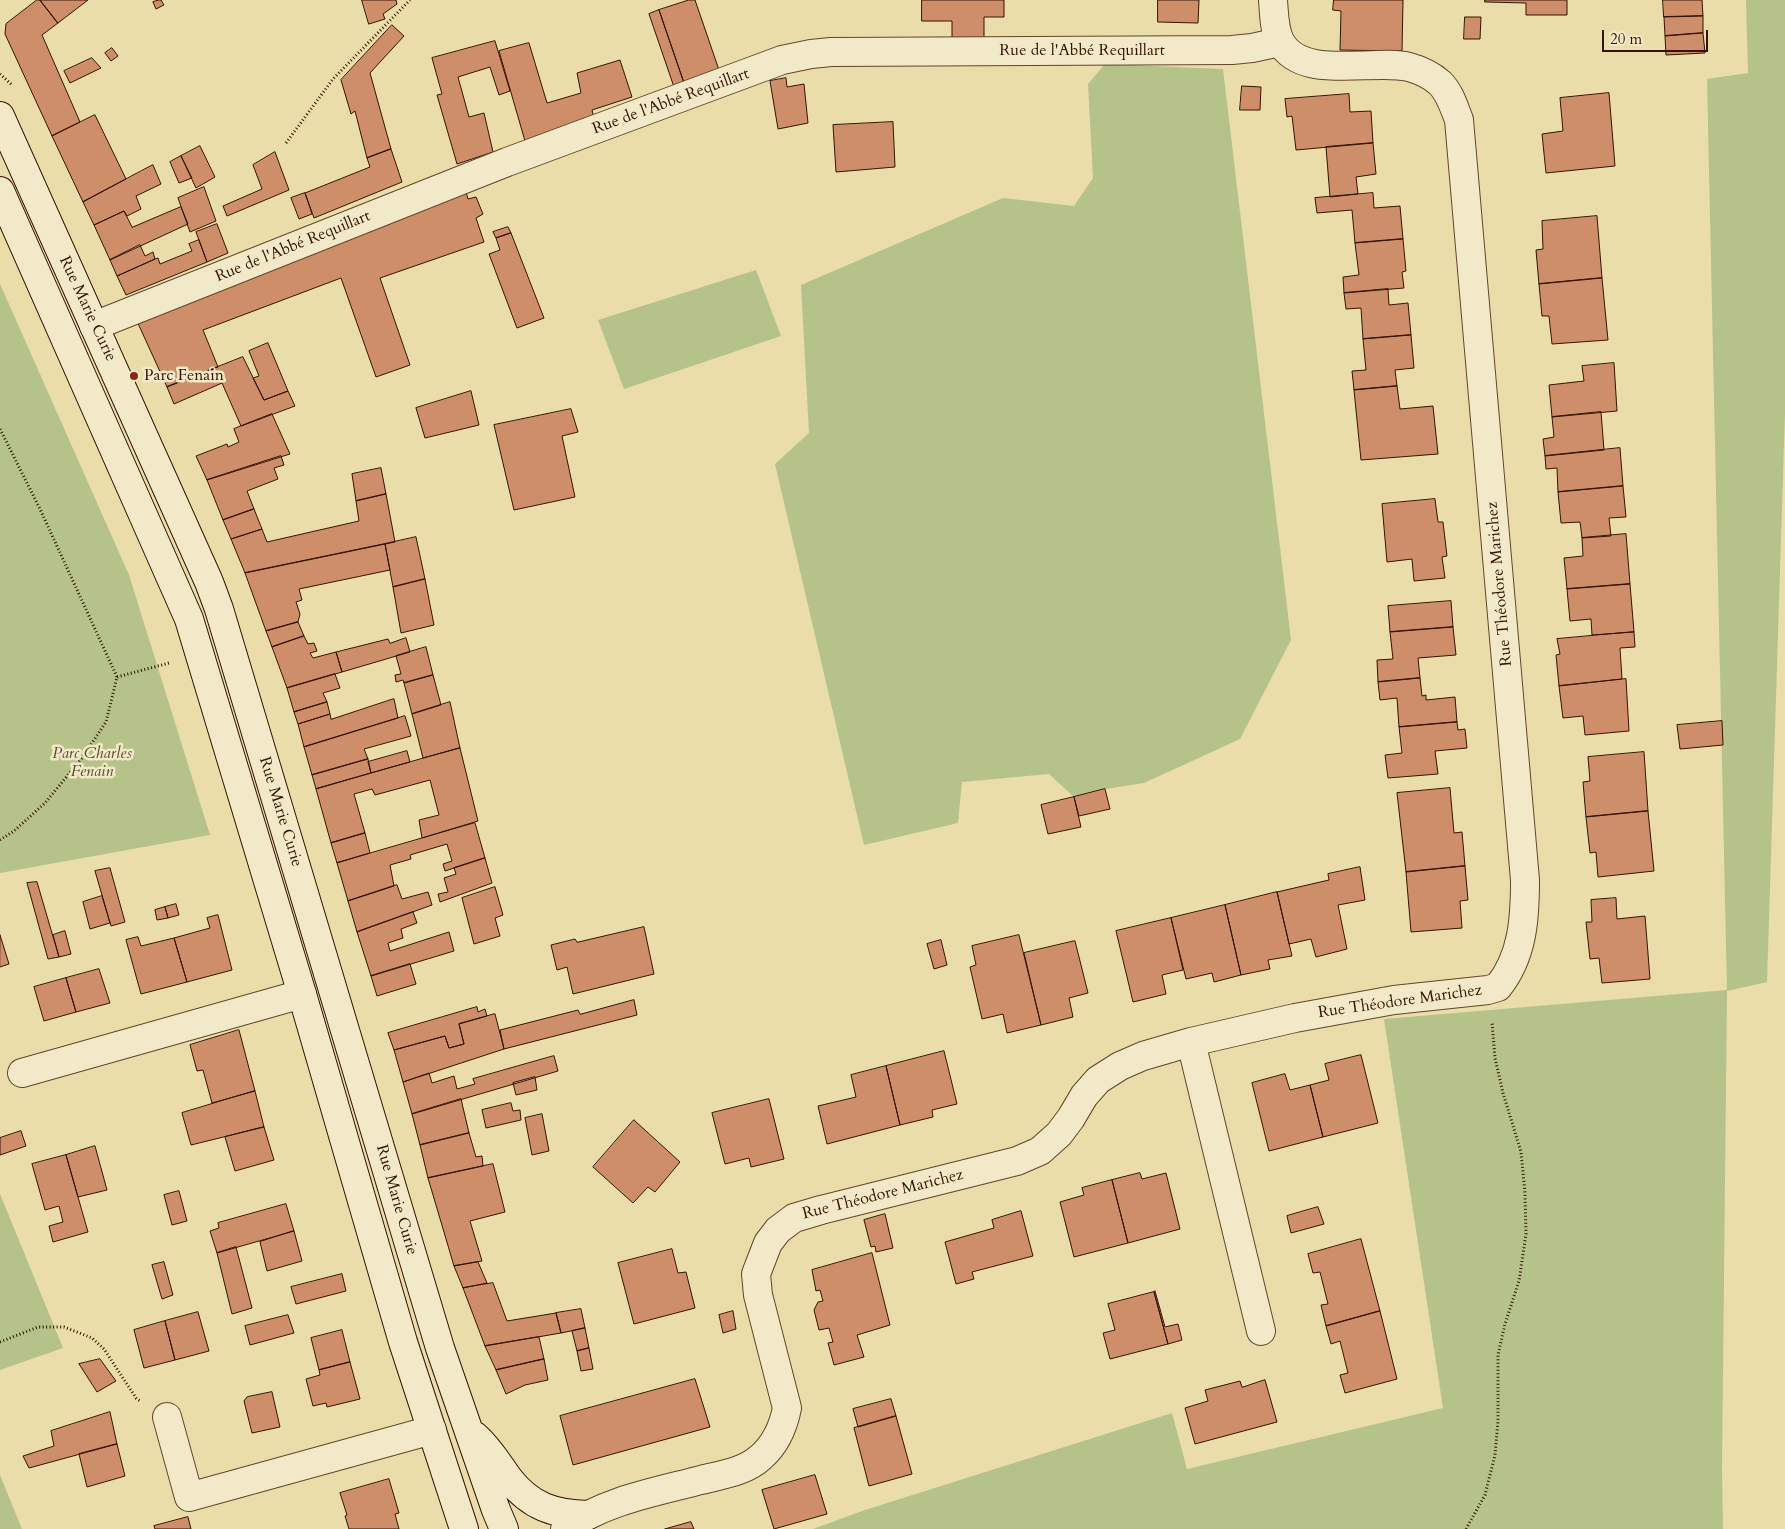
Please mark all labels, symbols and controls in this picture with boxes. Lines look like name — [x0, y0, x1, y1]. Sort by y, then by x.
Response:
scale bar — [1605, 20, 1711, 52]
text: 20 m — [1610, 29, 1642, 49]
street label: Rue de l'Abbé Requillart — [999, 41, 1165, 61]
street label: Rue de l'Abbé Requillart — [590, 65, 752, 139]
street label: Rue de l'Abbé Requillart — [213, 207, 373, 287]
street label: Rue Marie Curie — [54, 253, 120, 365]
place label: Parc Fenain — [144, 366, 224, 386]
marker: Parc Fenain — [128, 370, 140, 382]
street label: Rue Théodore Marichez — [1483, 501, 1517, 667]
park label: Parc Charles Fenain — [52, 744, 132, 782]
street label: Rue Marie Curie — [254, 755, 306, 869]
street label: Rue Théodore Marichez — [1317, 981, 1483, 1023]
street label: Rue Marie Curie — [371, 1143, 421, 1257]
street label: Rue Théodore Marichez — [801, 1166, 965, 1224]

